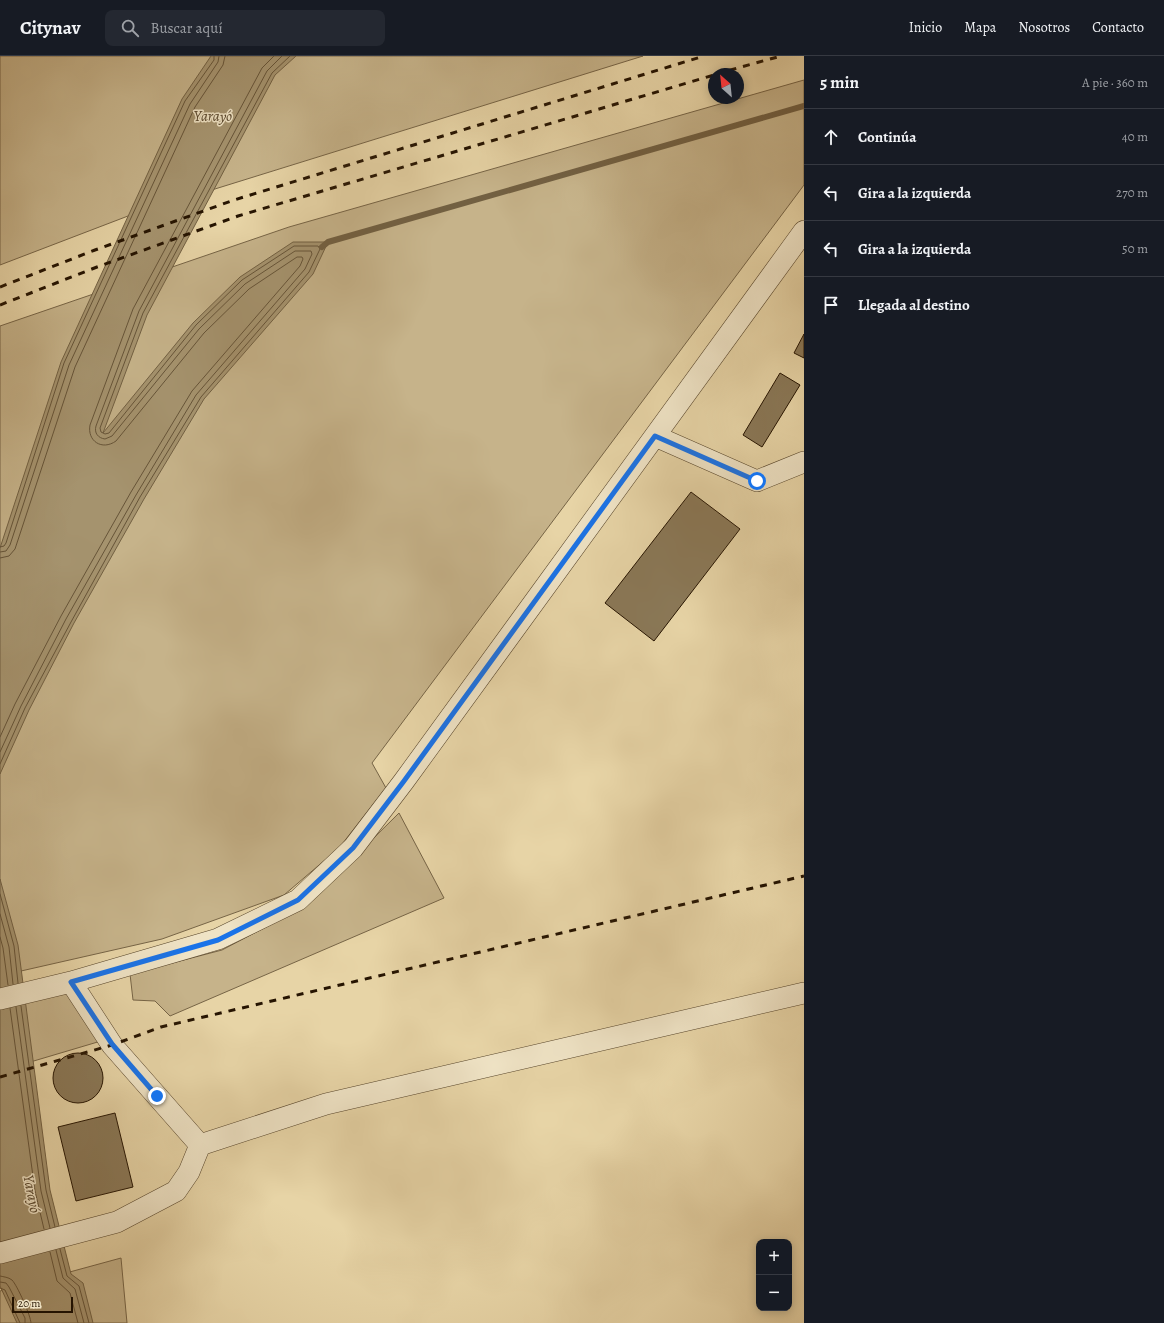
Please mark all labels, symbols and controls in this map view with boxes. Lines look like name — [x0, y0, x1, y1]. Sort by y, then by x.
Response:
search box — [105, 10, 385, 46]
text: Citynav — [20, 15, 81, 41]
icon: search — [119, 17, 141, 39]
text: Buscar aquí — [151, 18, 223, 38]
text: Inicio — [909, 18, 942, 37]
text: Mapa — [964, 18, 996, 37]
text: Nosotros — [1018, 18, 1070, 37]
text: Contacto — [1092, 18, 1144, 37]
north arrow — [708, 68, 744, 104]
text: 5 min — [820, 71, 859, 94]
text: A pie · 360 m — [1082, 74, 1148, 91]
water label: Yarayó — [194, 106, 232, 126]
icon: ahead — [820, 126, 842, 148]
text: Continúa — [858, 127, 916, 147]
text: 40 m — [1122, 128, 1148, 145]
icon: left — [820, 182, 842, 204]
text: Gira a la izquierda — [858, 183, 971, 203]
text: 270 m — [1116, 184, 1148, 201]
icon: left — [820, 238, 842, 260]
text: Gira a la izquierda — [858, 239, 971, 259]
text: 50 m — [1122, 240, 1148, 257]
icon: arrive — [820, 294, 842, 316]
text: Llegada al destino — [858, 295, 970, 315]
route start — [748, 472, 766, 490]
route end — [148, 1087, 166, 1105]
water label: Yarayó — [19, 1173, 45, 1215]
map controls — [756, 1239, 792, 1311]
button: + — [756, 1239, 792, 1275]
button: − — [756, 1275, 792, 1311]
scale bar — [12, 1295, 73, 1314]
text: 20 m — [18, 1296, 40, 1311]

